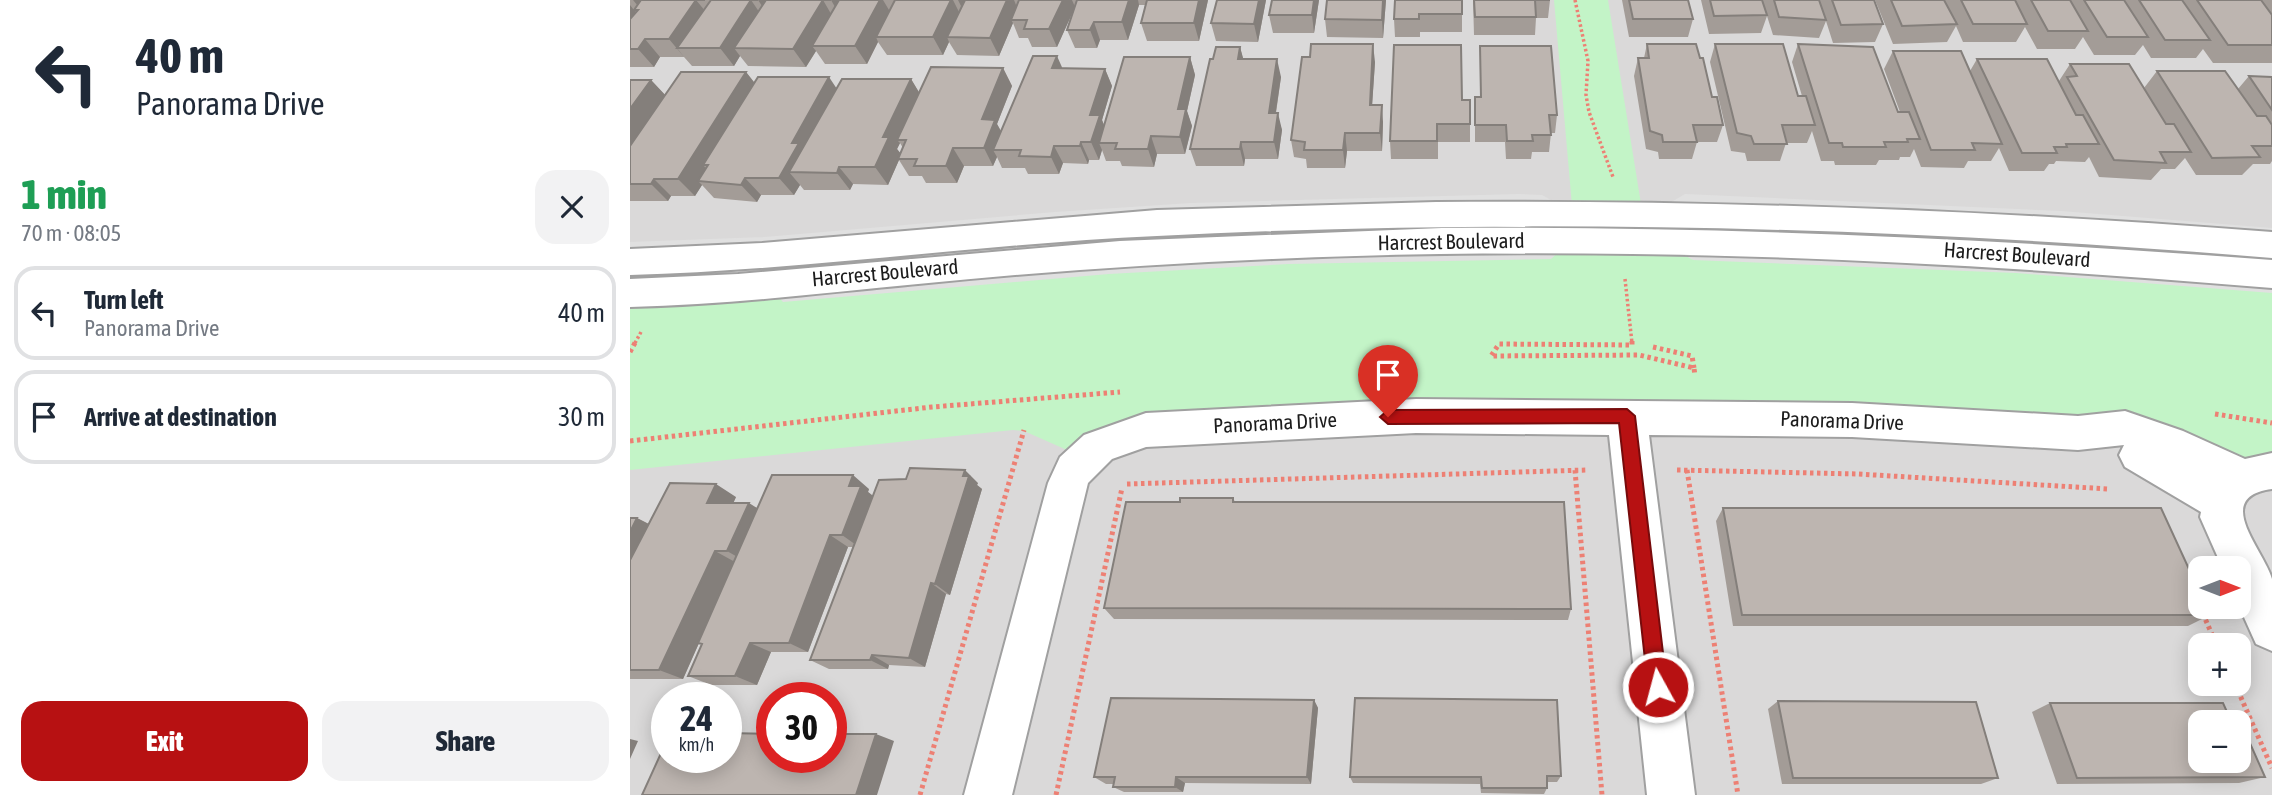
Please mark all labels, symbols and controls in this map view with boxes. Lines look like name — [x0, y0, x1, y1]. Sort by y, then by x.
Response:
text: 40 m — [136, 27, 224, 83]
icon: left — [21, 28, 112, 119]
text: Panorama Drive — [136, 85, 325, 122]
text: 1 min — [21, 170, 107, 218]
button: close — [535, 170, 609, 244]
text: 70 m · 08:05 — [21, 220, 121, 246]
street label: Harcrest Boulevard — [1377, 228, 1525, 254]
street label: Harcrest Boulevard — [1943, 237, 2091, 271]
street label: Harcrest Boulevard — [811, 254, 959, 290]
text: Turn left — [84, 285, 164, 315]
icon: left — [25, 294, 63, 332]
text: 40 m — [558, 298, 605, 328]
text: Panorama Drive — [84, 315, 220, 341]
pin — [1358, 345, 1418, 417]
icon: arrive — [1369, 356, 1407, 394]
icon: arrive — [25, 398, 63, 436]
text: Arrive at destination — [84, 402, 277, 432]
text: 30 m — [558, 402, 605, 432]
street label: Panorama Drive — [1780, 406, 1904, 434]
street label: Panorama Drive — [1213, 407, 1337, 437]
north arrow — [2188, 556, 2250, 620]
map controls — [2188, 556, 2251, 773]
button: + — [2188, 633, 2251, 696]
position arrow — [1621, 650, 1695, 724]
speed limit sign: 30 — [756, 682, 847, 773]
text: 24 — [680, 698, 713, 738]
button: Exit — [21, 701, 308, 781]
button: Share — [322, 701, 609, 781]
button: − — [2188, 710, 2251, 773]
text: km/h — [679, 734, 714, 755]

